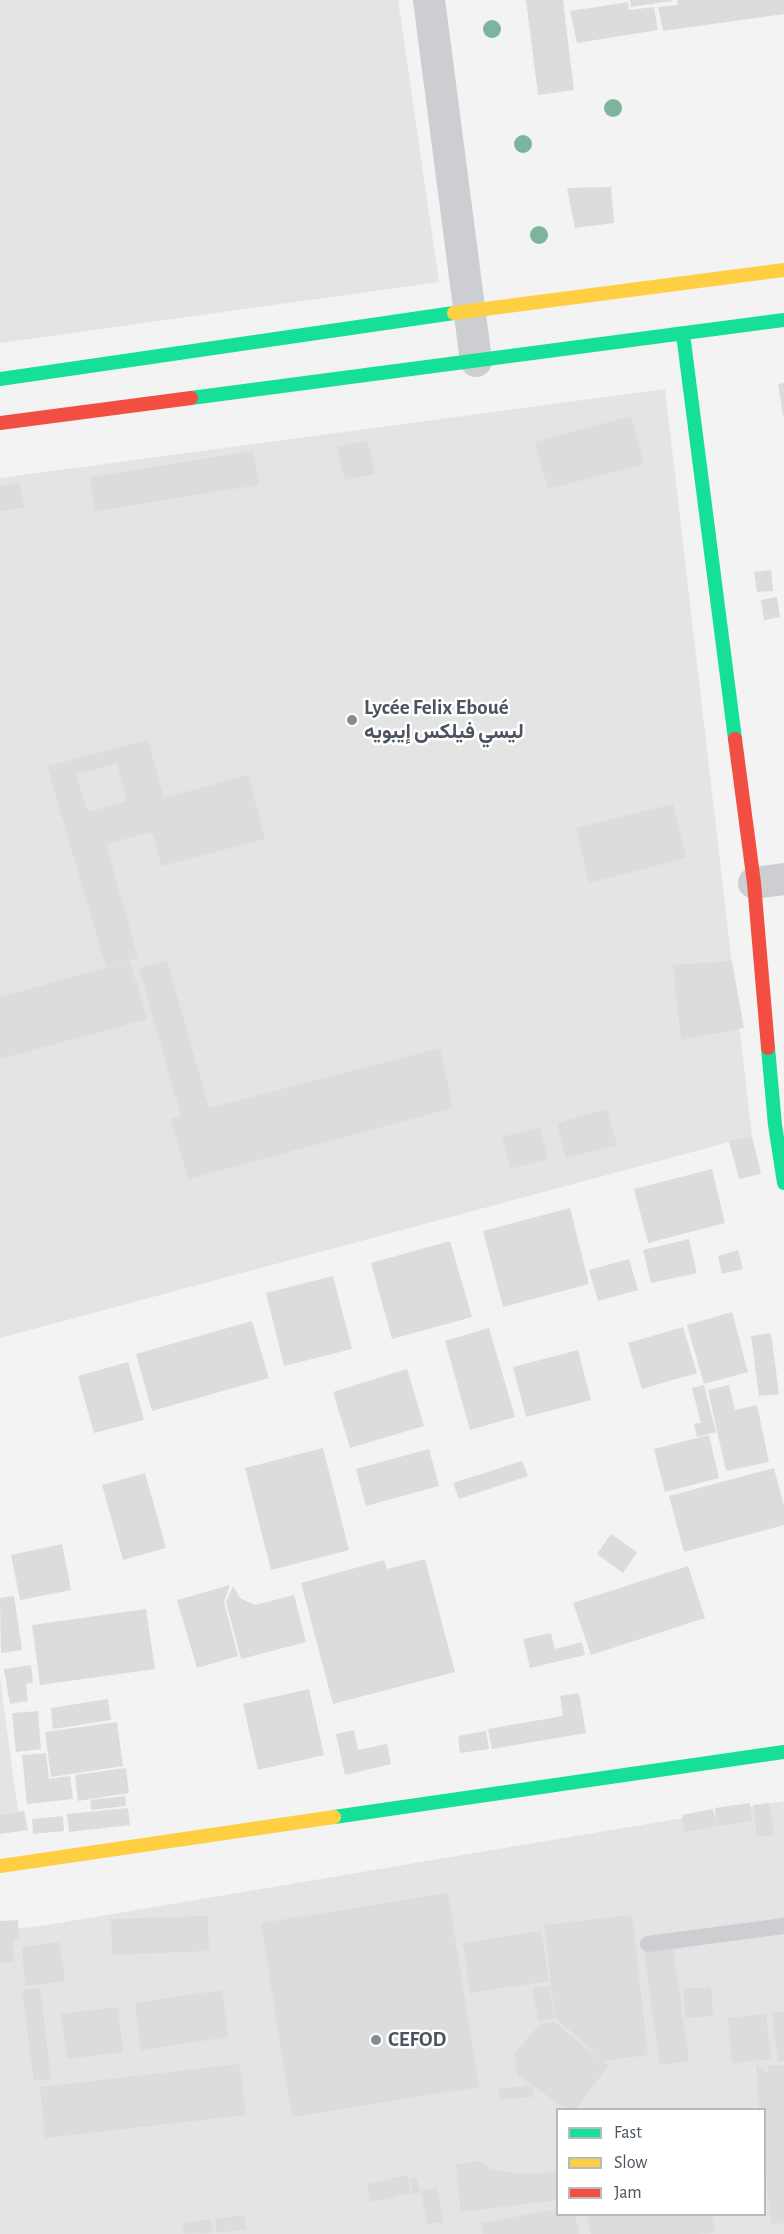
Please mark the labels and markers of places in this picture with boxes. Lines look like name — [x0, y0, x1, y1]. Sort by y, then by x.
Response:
place label: Lycée Felix Eboué ليسي فيلكس إيبويه — [364, 695, 524, 745]
marker: Lycée Felix Eboué ليسي فيلكس إيبويه — [345, 713, 359, 727]
place label: CEFOD — [388, 2027, 446, 2053]
marker: CEFOD — [369, 2033, 383, 2047]

